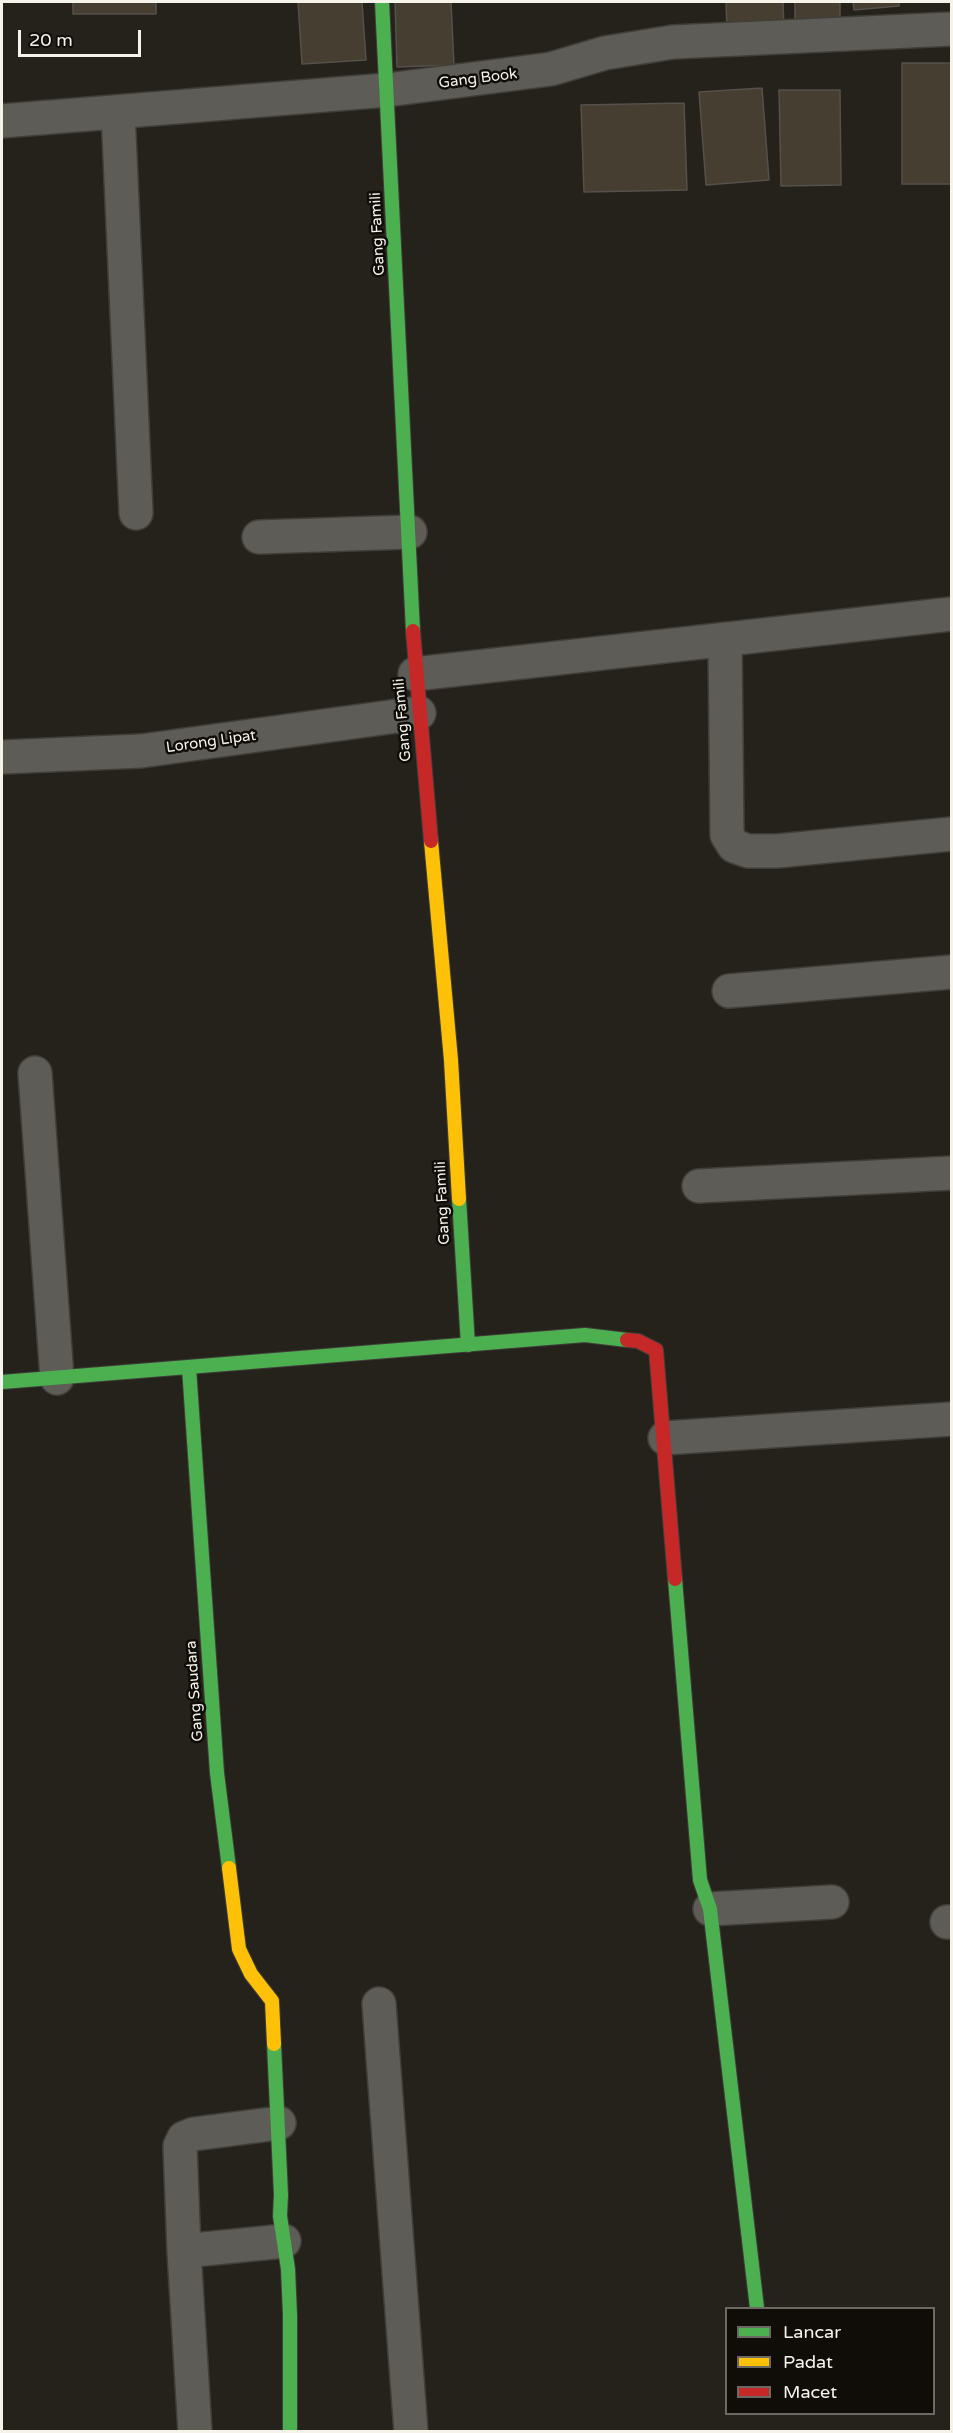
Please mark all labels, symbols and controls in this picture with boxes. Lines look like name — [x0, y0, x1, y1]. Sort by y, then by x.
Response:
scale bar — [21, 18, 144, 56]
text: 20 m — [29, 29, 73, 51]
street label: Gang Book — [438, 65, 518, 93]
street label: Gang Famili — [367, 192, 389, 276]
street label: Gang Famili — [390, 678, 416, 762]
street label: Lorong Lipat — [165, 727, 257, 757]
street label: Gang Famili — [432, 1161, 454, 1245]
street label: Gang Saudara — [182, 1640, 208, 1742]
legend — [725, 2307, 935, 2415]
text: Lancar — [783, 2321, 841, 2343]
text: Padat — [783, 2351, 833, 2373]
text: Macet — [783, 2381, 837, 2403]

